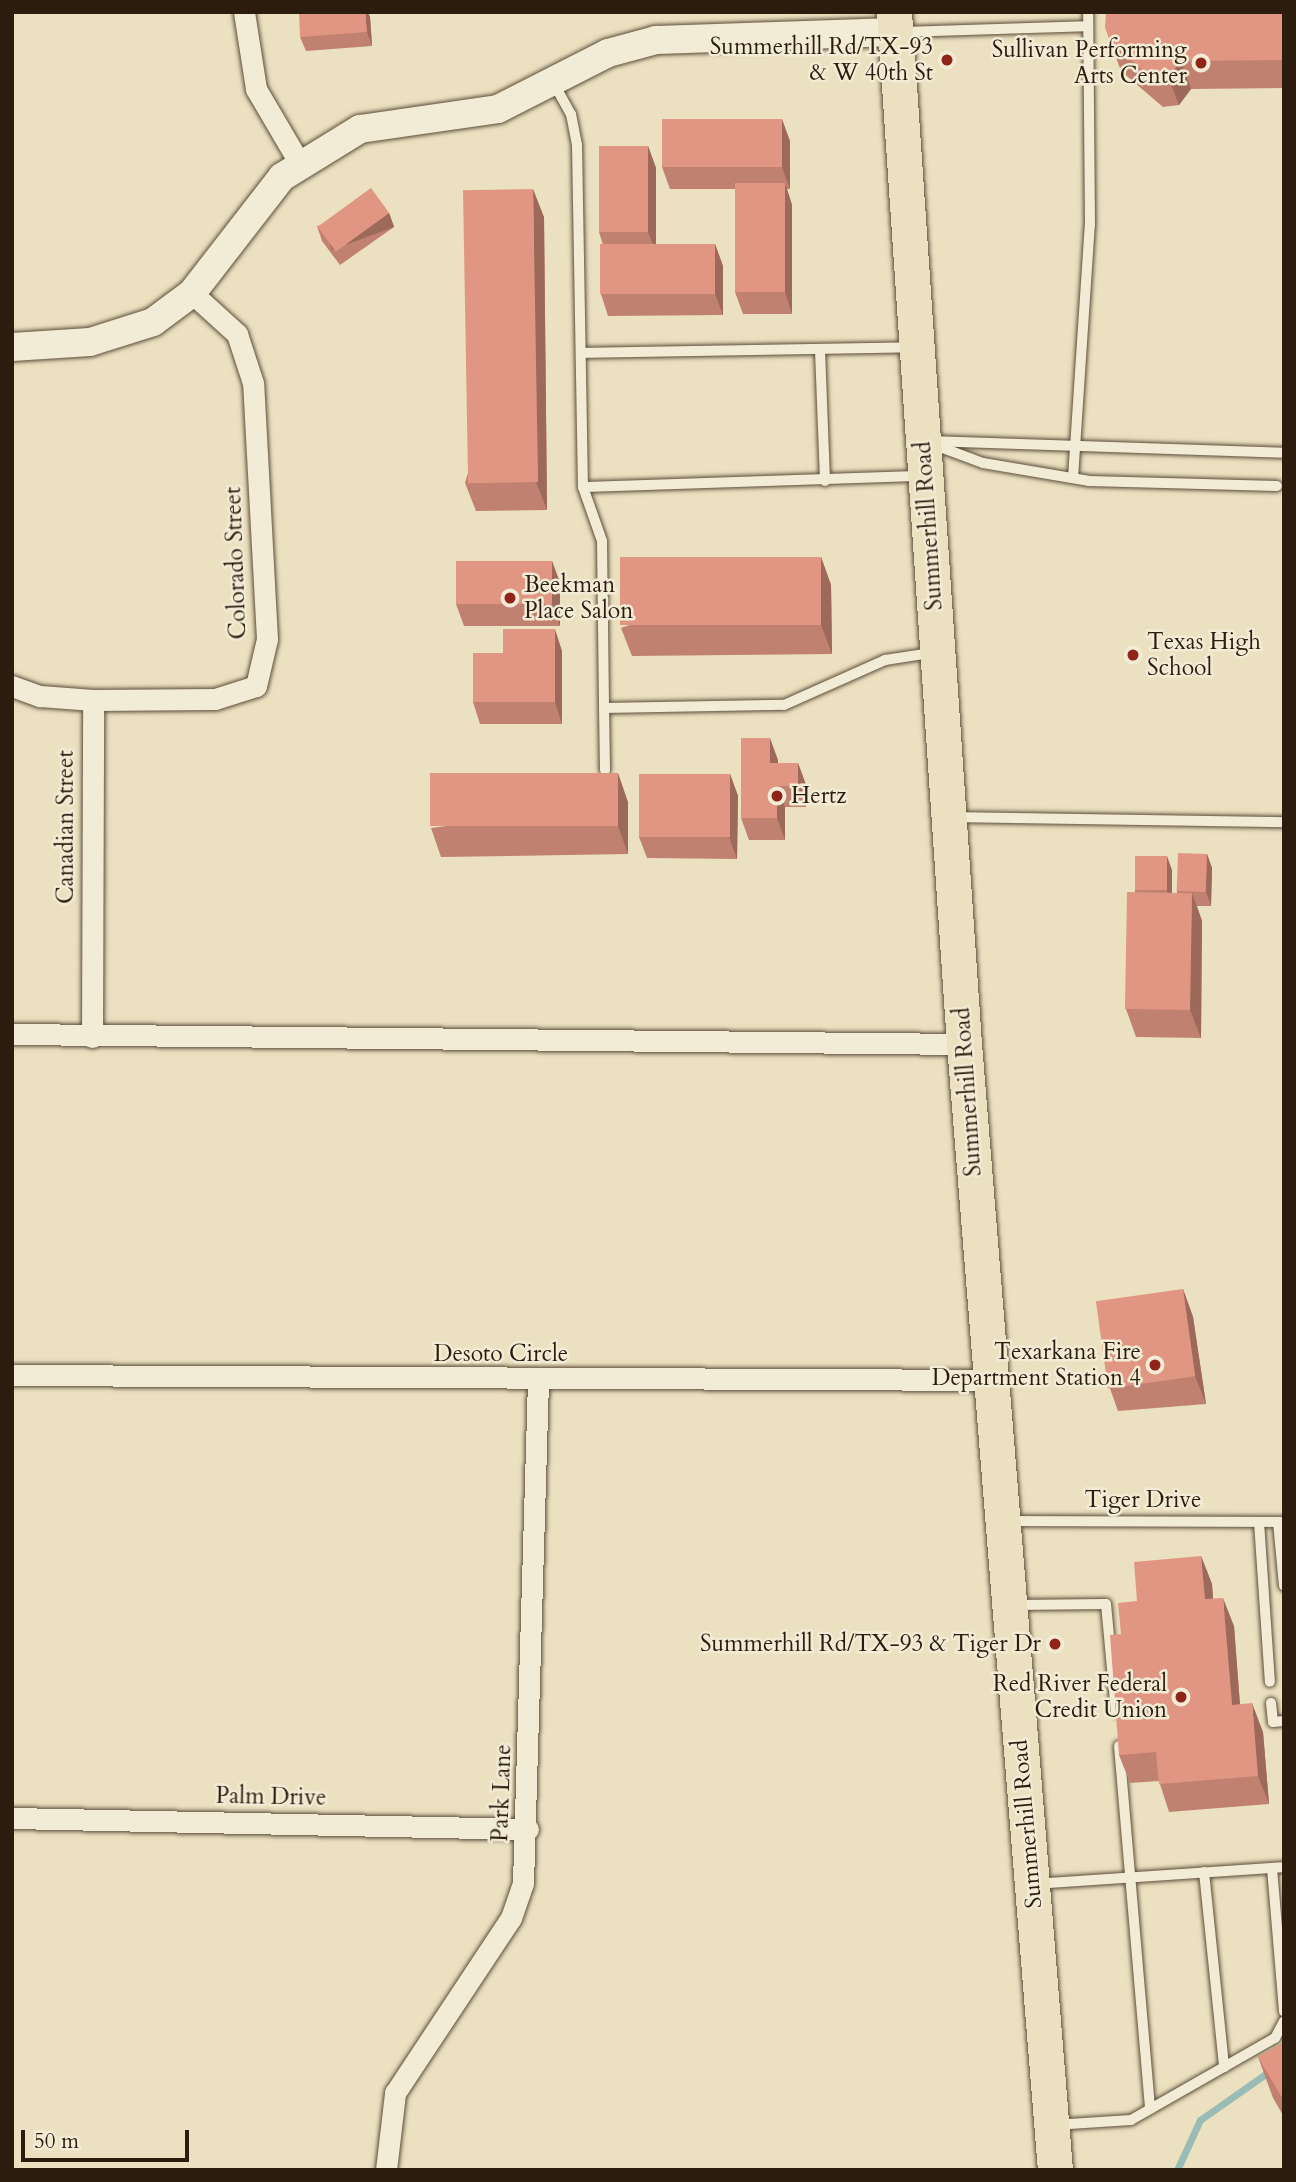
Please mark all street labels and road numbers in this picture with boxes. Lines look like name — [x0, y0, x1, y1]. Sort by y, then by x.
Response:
street label: Summerhill Road — [909, 441, 949, 611]
street label: Colorado Street — [220, 486, 252, 640]
street label: Canadian Street — [52, 750, 80, 904]
street label: Summerhill Road — [948, 1007, 988, 1177]
street label: Desoto Circle — [434, 1340, 568, 1368]
street label: Tiger Drive — [1085, 1486, 1201, 1514]
street label: Summerhill Road — [1006, 1738, 1048, 1910]
street label: Park Lane — [487, 1744, 517, 1842]
street label: Palm Drive — [215, 1782, 327, 1812]

